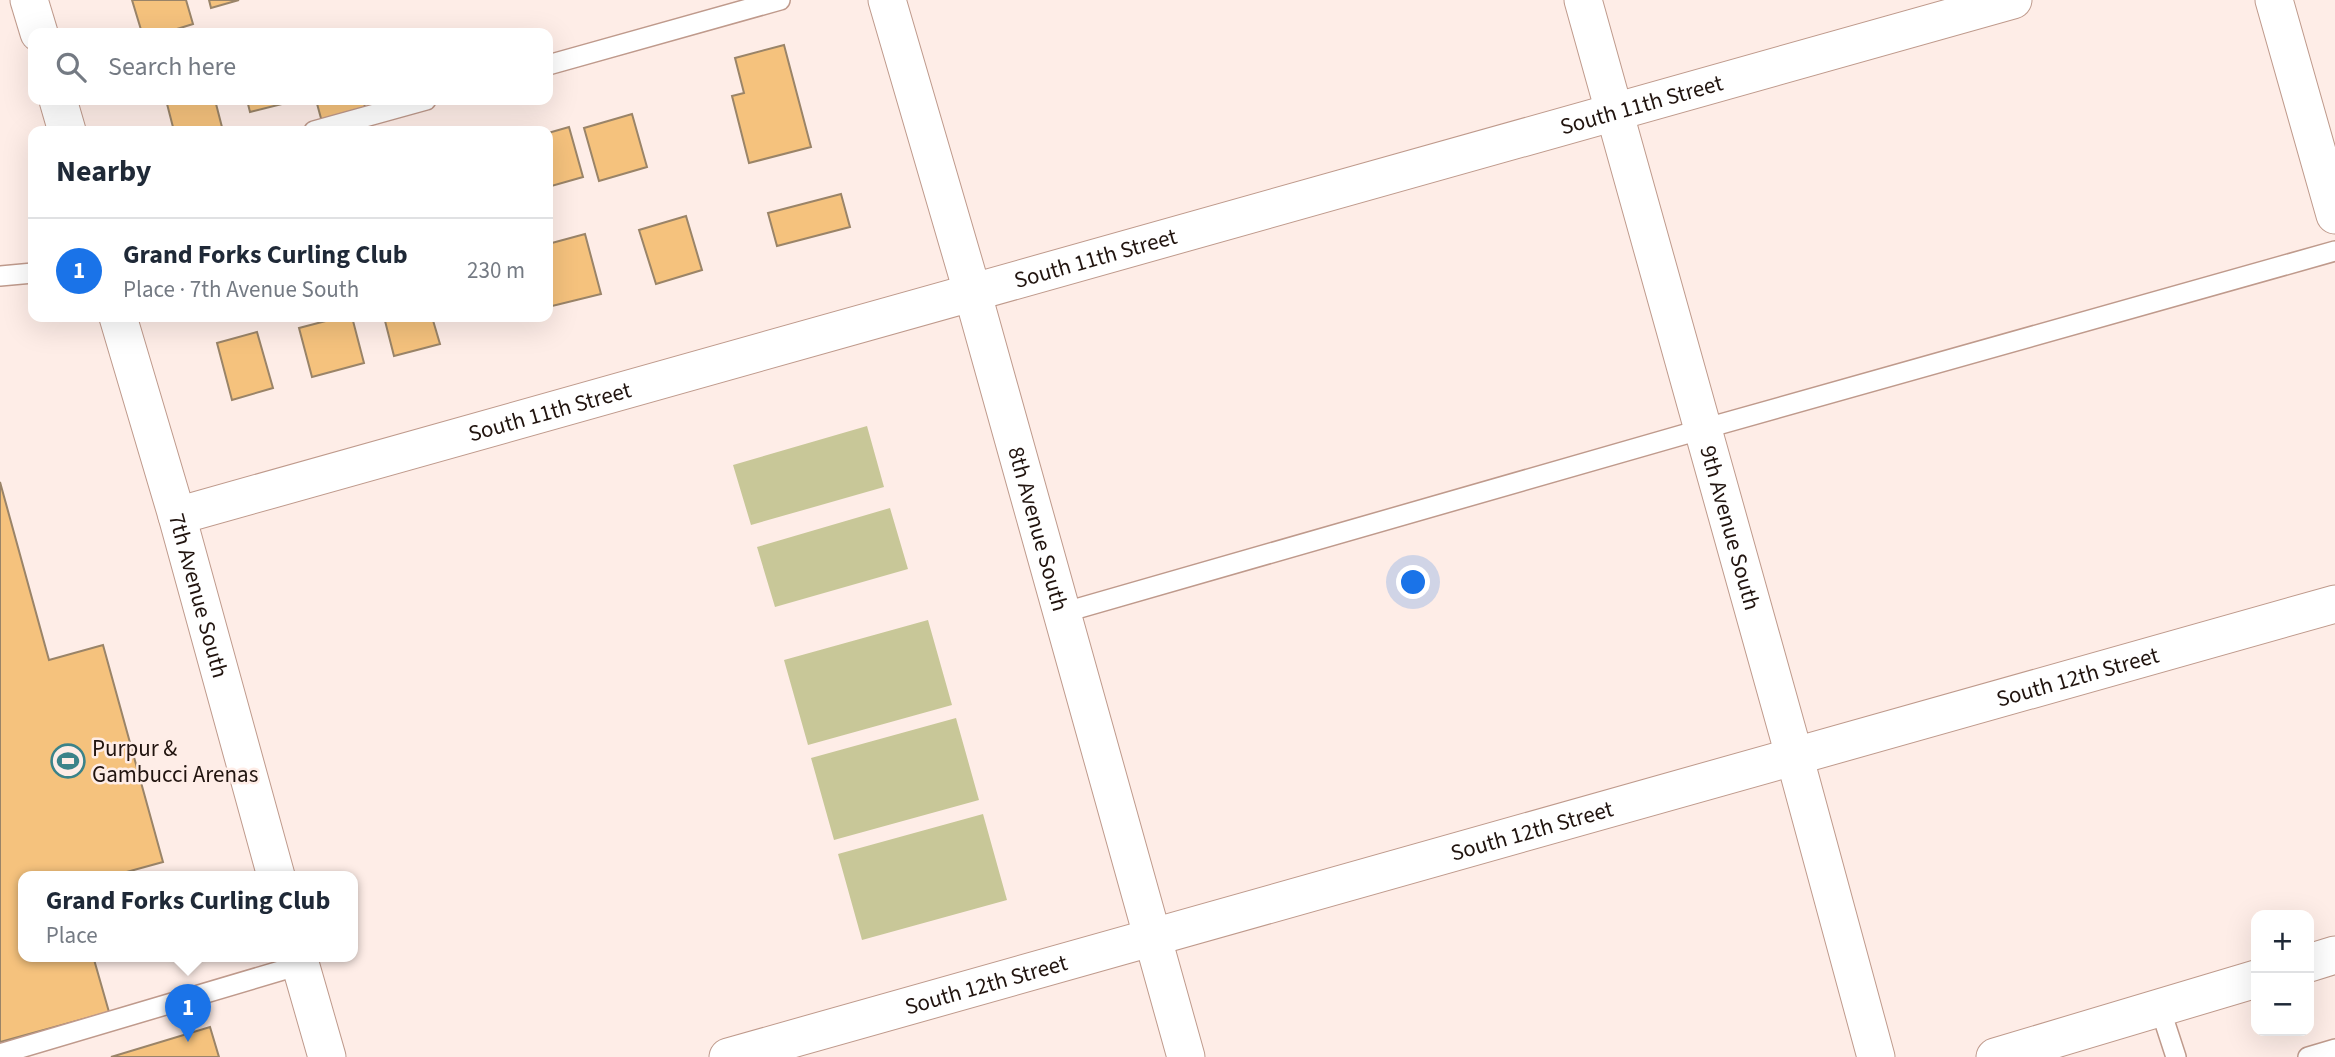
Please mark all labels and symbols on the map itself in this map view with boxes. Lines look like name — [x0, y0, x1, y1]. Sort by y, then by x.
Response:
street label: South 11th Street — [1556, 66, 1727, 143]
street label: South 11th Street — [1010, 219, 1181, 296]
street label: South 11th Street — [464, 373, 635, 450]
street label: 9th Avenue South — [1692, 442, 1769, 614]
street label: 8th Avenue South — [1000, 443, 1077, 615]
street label: 7th Avenue South — [160, 509, 237, 682]
your location — [1396, 565, 1430, 599]
street label: South 12th Street — [1992, 638, 2163, 715]
place label: Purpur & Gambucci Arenas — [92, 732, 258, 791]
sports icon: Purpur & Gambucci Arenas — [49, 742, 87, 780]
street label: South 12th Street — [1447, 792, 1617, 869]
street label: South 12th Street — [901, 946, 1071, 1023]
pin: 1 — [165, 984, 211, 1042]

